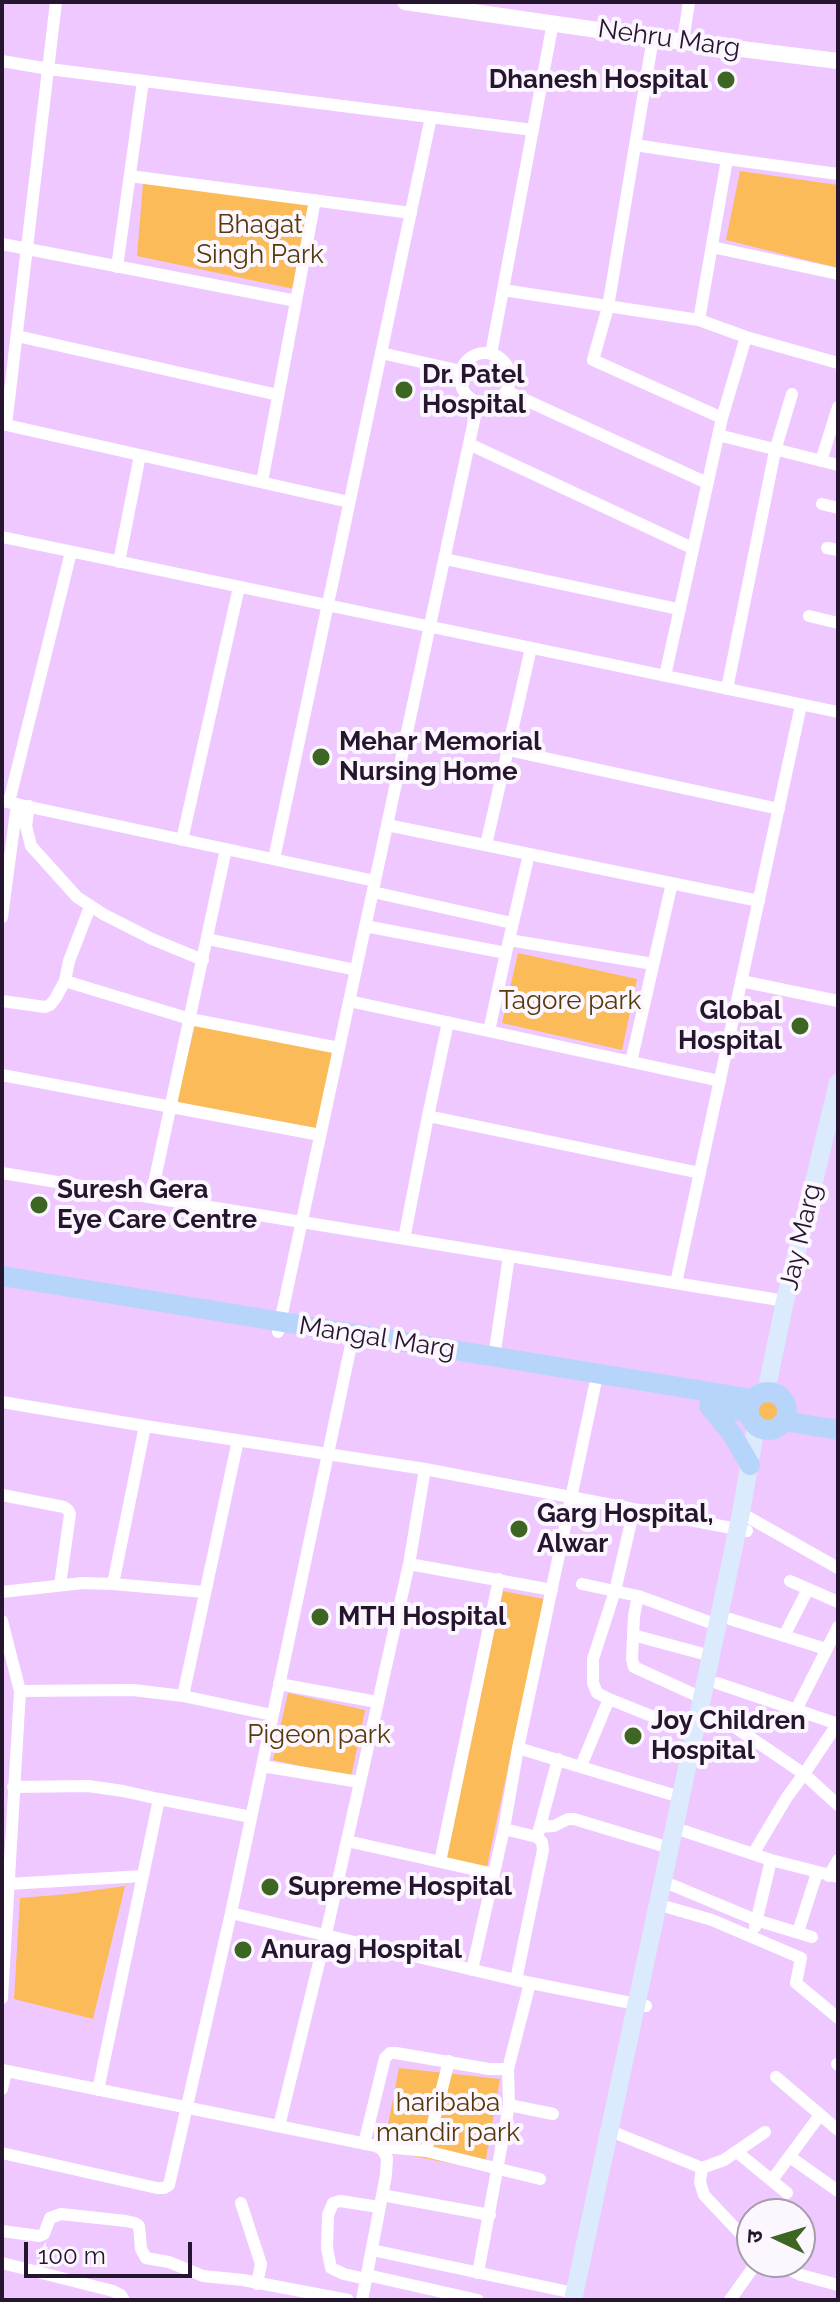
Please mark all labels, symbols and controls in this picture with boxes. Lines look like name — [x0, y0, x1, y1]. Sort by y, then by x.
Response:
street label: Nehru Marg — [596, 14, 742, 64]
place label: Dhanesh Hospital — [489, 64, 708, 96]
marker: Dhanesh Hospital — [715, 69, 737, 91]
park label: Bhagat Singh Park — [196, 209, 324, 270]
place label: Dr. Patel Hospital — [422, 359, 526, 420]
marker: Dr. Patel Hospital — [393, 379, 415, 401]
place label: Mehar Memorial Nursing Home — [339, 726, 541, 788]
marker: Mehar Memorial Nursing Home — [310, 746, 332, 768]
park label: Tagore park — [499, 985, 641, 1017]
place label: Global Hospital — [678, 995, 782, 1056]
marker: Global Hospital — [789, 1015, 811, 1037]
place label: Suresh Gera Eye Care Centre — [57, 1174, 257, 1236]
street label: Jay Marg — [774, 1181, 828, 1293]
marker: Suresh Gera Eye Care Centre — [28, 1194, 50, 1216]
street label: Mangal Marg — [297, 1310, 457, 1366]
place label: Garg Hospital, Alwar — [537, 1498, 713, 1560]
marker: Garg Hospital, Alwar — [508, 1518, 530, 1540]
place label: MTH Hospital — [338, 1601, 506, 1633]
marker: MTH Hospital — [309, 1606, 331, 1628]
place label: Joy Children Hospital — [651, 1705, 806, 1766]
park label: Pigeon park — [247, 1719, 391, 1751]
marker: Joy Children Hospital — [622, 1725, 644, 1747]
place label: Supreme Hospital — [288, 1871, 512, 1903]
marker: Supreme Hospital — [259, 1876, 281, 1898]
place label: Anurag Hospital — [261, 1934, 462, 1966]
marker: Anurag Hospital — [232, 1939, 254, 1961]
park label: haribaba mandir park — [376, 2087, 520, 2148]
north arrow — [736, 2198, 816, 2278]
scale bar — [28, 2226, 196, 2276]
text: उ — [741, 2229, 767, 2244]
text: 100 m — [38, 2241, 106, 2270]

